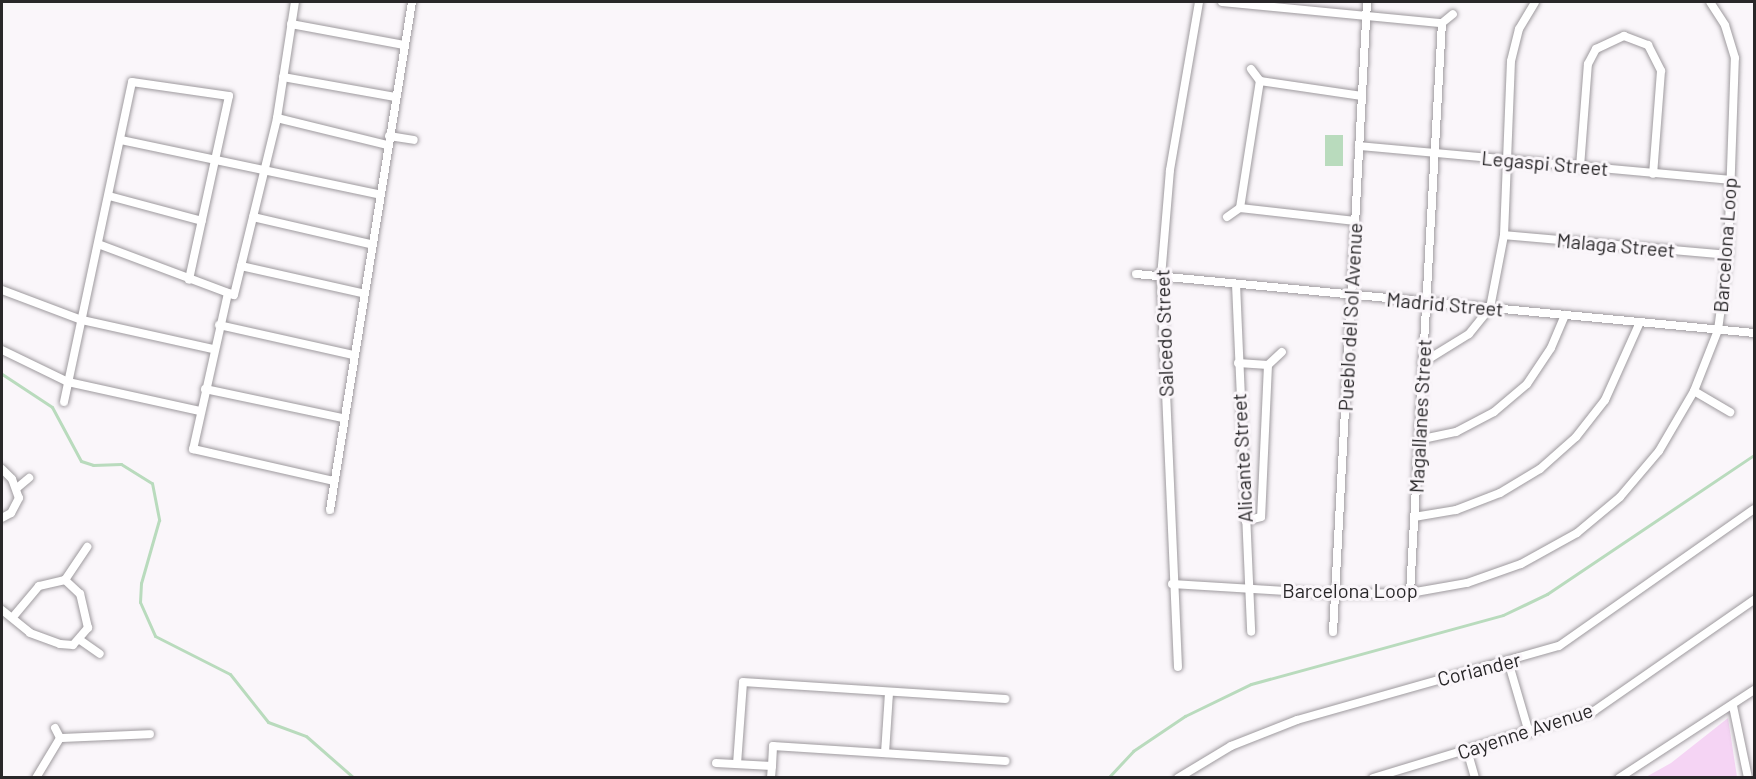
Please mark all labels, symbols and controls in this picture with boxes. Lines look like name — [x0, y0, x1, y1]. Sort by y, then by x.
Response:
street label: Legaspi Street — [1481, 145, 1609, 181]
street label: Barcelona Loop — [1708, 177, 1742, 313]
street label: Pueblo del Sol Avenue — [1333, 222, 1367, 412]
street label: Malaga Street — [1556, 228, 1676, 262]
street label: Salcedo Street — [1150, 269, 1178, 397]
street label: Madrid Street — [1386, 287, 1504, 321]
street label: Magallanes Street — [1404, 338, 1436, 494]
street label: Alicante Street — [1227, 393, 1257, 523]
street label: Barcelona Loop — [1282, 578, 1418, 602]
street label: Coriander — [1435, 647, 1523, 691]
street label: Cayenne Avenue — [1454, 698, 1596, 764]

